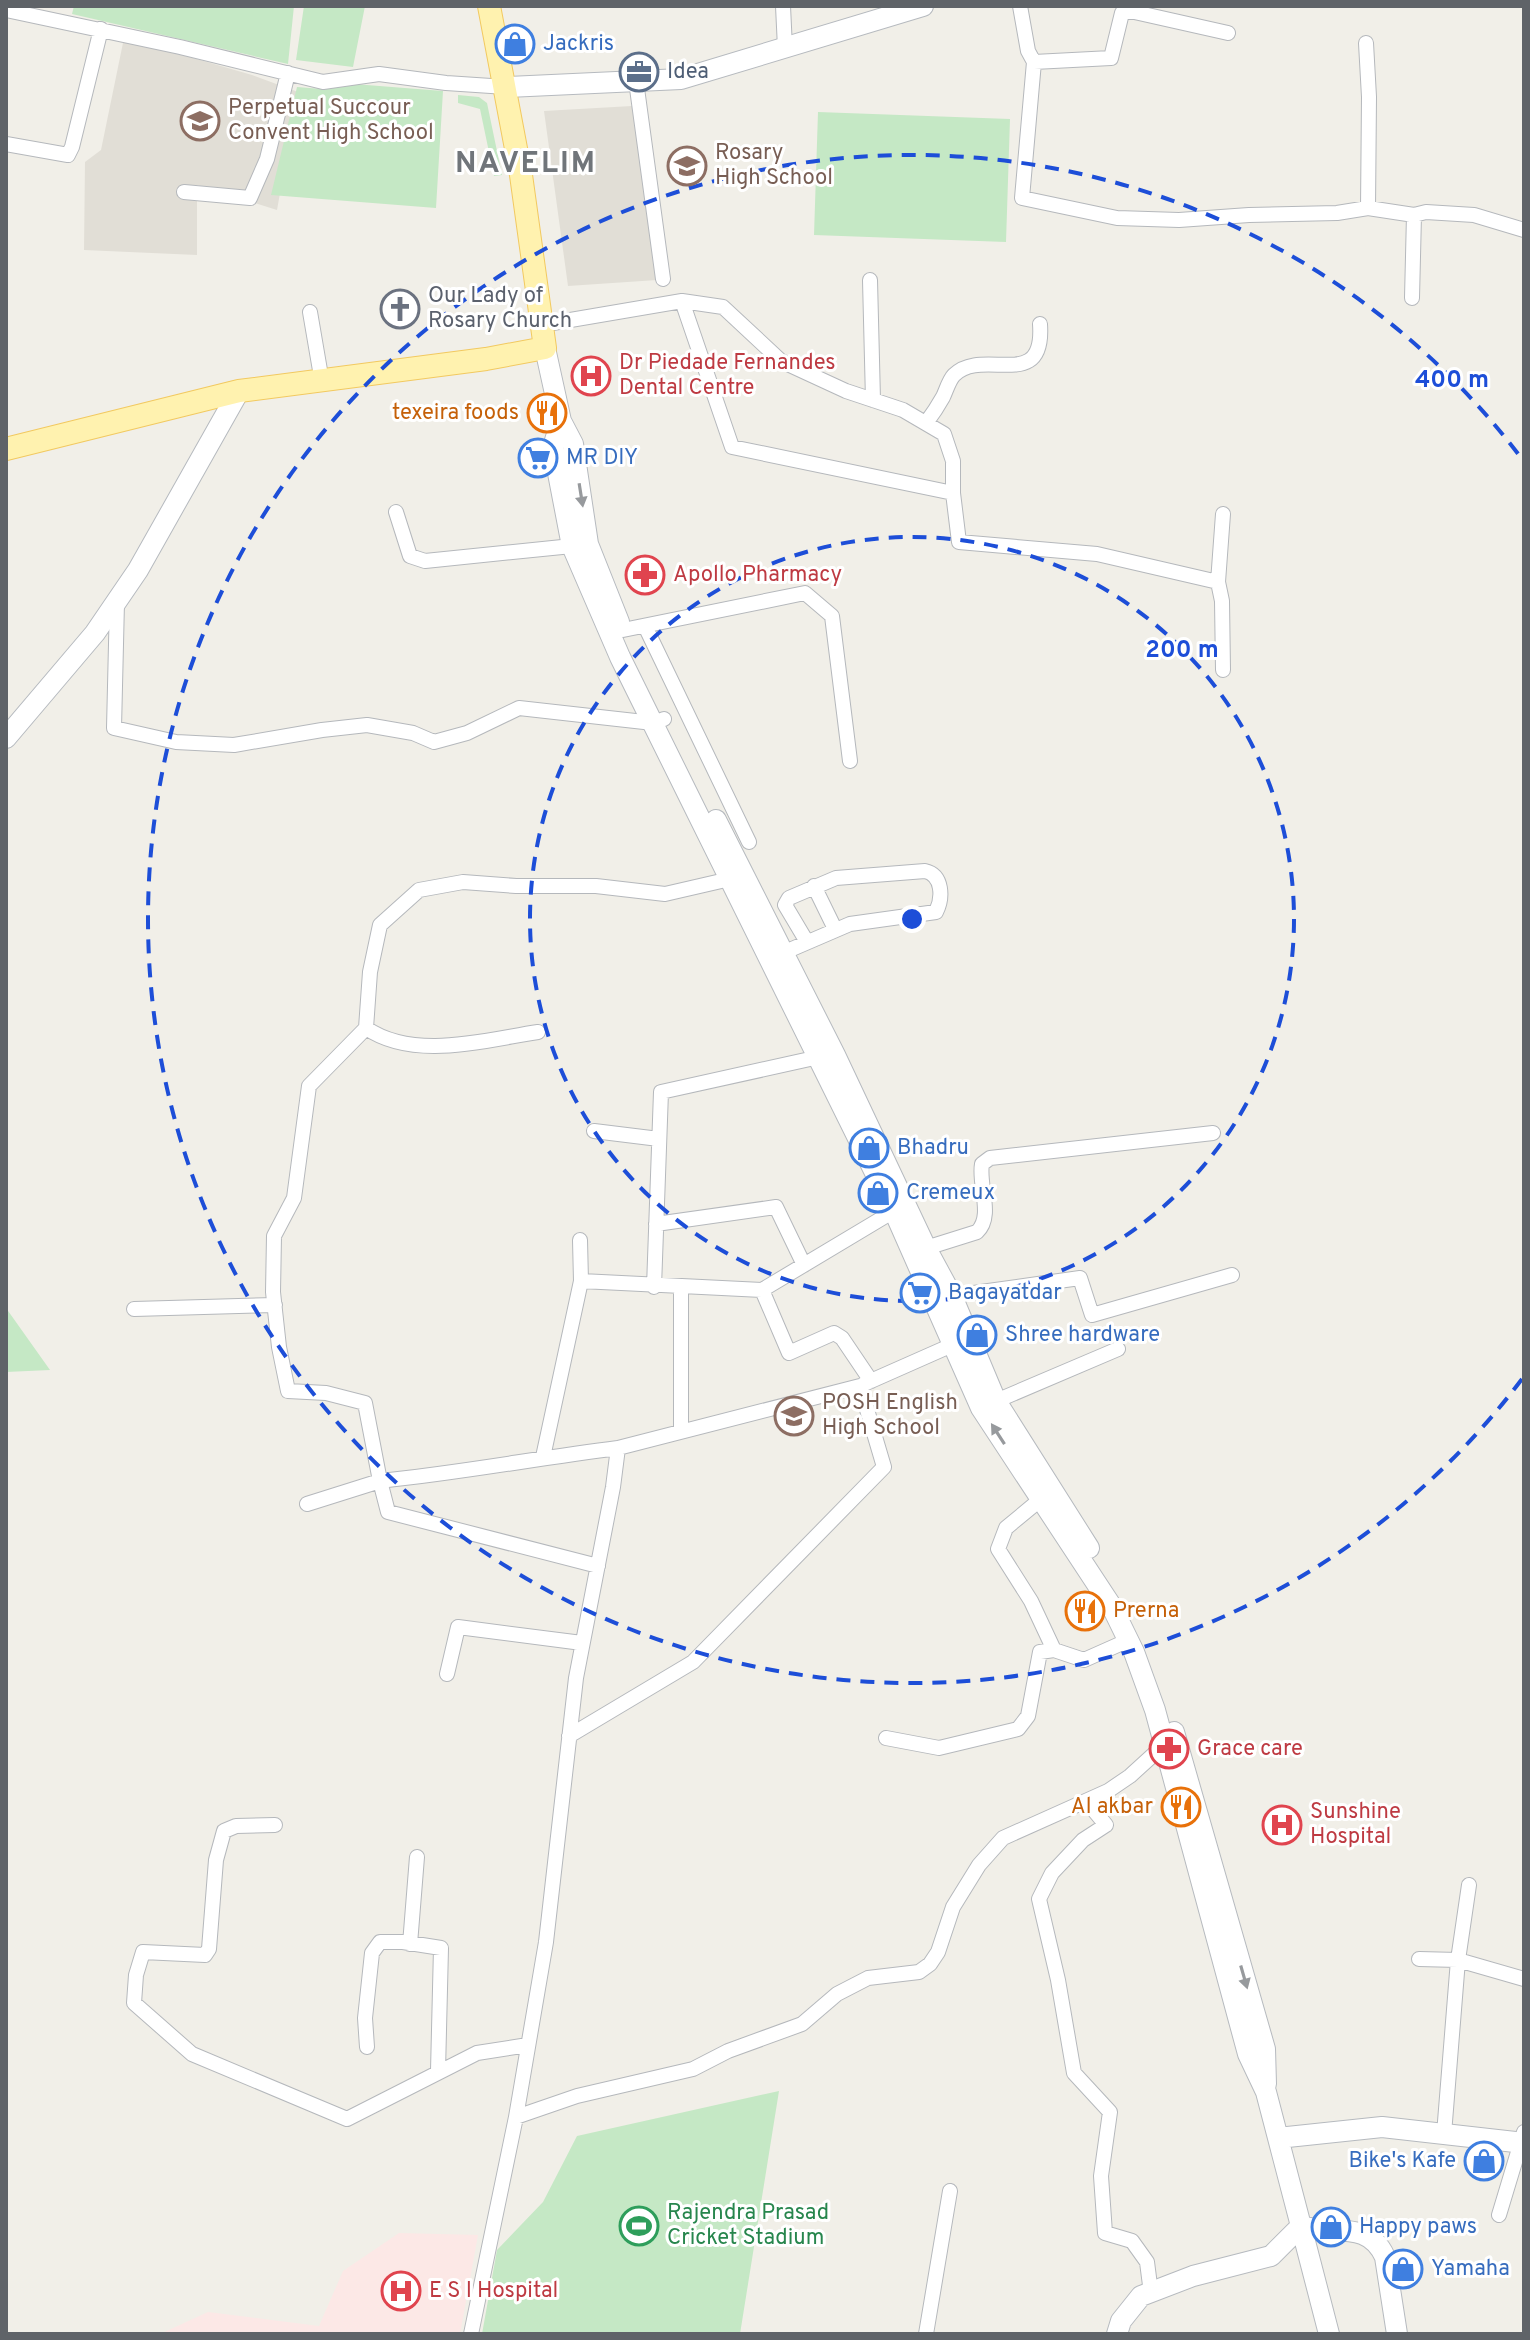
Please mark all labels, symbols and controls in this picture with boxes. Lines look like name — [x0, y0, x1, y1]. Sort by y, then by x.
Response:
shop icon: Jackris — [494, 23, 536, 65]
place label: Jackris — [543, 31, 614, 58]
office icon: Idea — [618, 51, 660, 93]
place label: Idea — [667, 59, 709, 86]
place label: Perpetual Succour Convent High School — [228, 95, 434, 147]
school or university icon: Perpetual Succour Convent High School — [179, 100, 221, 142]
place label: Rosary High School — [715, 140, 833, 192]
school or university icon: Rosary High School — [666, 145, 708, 187]
district label: NAVELIM — [455, 146, 597, 183]
place label: Our Lady of Rosary Church — [428, 283, 572, 335]
church icon: Our Lady of Rosary Church — [379, 288, 421, 330]
place label: Dr Piedade Fernandes Dental Centre — [619, 350, 836, 402]
hospital icon: Dr Piedade Fernandes Dental Centre — [570, 355, 612, 397]
text: 400 m — [1415, 366, 1489, 396]
restaurant icon: texeira foods — [526, 392, 568, 434]
place label: texeira foods — [392, 400, 519, 427]
supermarket icon: MR DIY — [517, 437, 559, 479]
place label: MR DIY — [566, 445, 638, 472]
one-way arrow — [575, 483, 588, 508]
pharmacy icon: Apollo Pharmacy — [624, 554, 666, 596]
place label: Apollo Pharmacy — [673, 562, 842, 589]
text: 200 m — [1145, 636, 1219, 666]
centre of rings — [898, 905, 926, 933]
shop icon: Bhadru — [848, 1127, 890, 1169]
place label: Bhadru — [897, 1135, 969, 1162]
shop icon: Cremeux — [857, 1172, 899, 1214]
place label: Cremeux — [906, 1180, 995, 1207]
supermarket icon: Bagayatdar — [899, 1272, 941, 1314]
place label: Bagayatdar — [948, 1280, 1062, 1307]
shop icon: Shree hardware — [956, 1314, 998, 1356]
place label: Shree hardware — [1005, 1322, 1160, 1349]
place label: POSH English High School — [822, 1390, 958, 1442]
school or university icon: POSH English High School — [773, 1395, 815, 1437]
one-way arrow — [991, 1423, 1006, 1444]
restaurant icon: Prerna — [1064, 1590, 1106, 1632]
place label: Prerna — [1113, 1598, 1179, 1625]
pharmacy icon: Grace care — [1148, 1728, 1190, 1770]
place label: Grace care — [1197, 1736, 1303, 1763]
restaurant icon: Al akbar — [1160, 1786, 1202, 1828]
place label: Al akbar — [1071, 1794, 1153, 1821]
place label: Sunshine Hospital — [1310, 1799, 1401, 1851]
hospital icon: Sunshine Hospital — [1261, 1804, 1303, 1846]
one-way arrow — [1238, 1966, 1251, 1990]
shop icon: Bike's Kafe — [1463, 2140, 1505, 2182]
place label: Bike's Kafe — [1349, 2148, 1456, 2175]
place label: Rajendra Prasad Cricket Stadium — [667, 2200, 829, 2252]
sports icon: Rajendra Prasad Cricket Stadium — [618, 2205, 660, 2247]
shop icon: Happy paws — [1310, 2206, 1352, 2248]
place label: Happy paws — [1359, 2214, 1477, 2241]
shop icon: Yamaha — [1382, 2248, 1424, 2290]
place label: Yamaha — [1431, 2256, 1510, 2283]
hospital icon: E S I Hospital — [380, 2270, 422, 2312]
place label: E S I Hospital — [429, 2278, 558, 2305]

